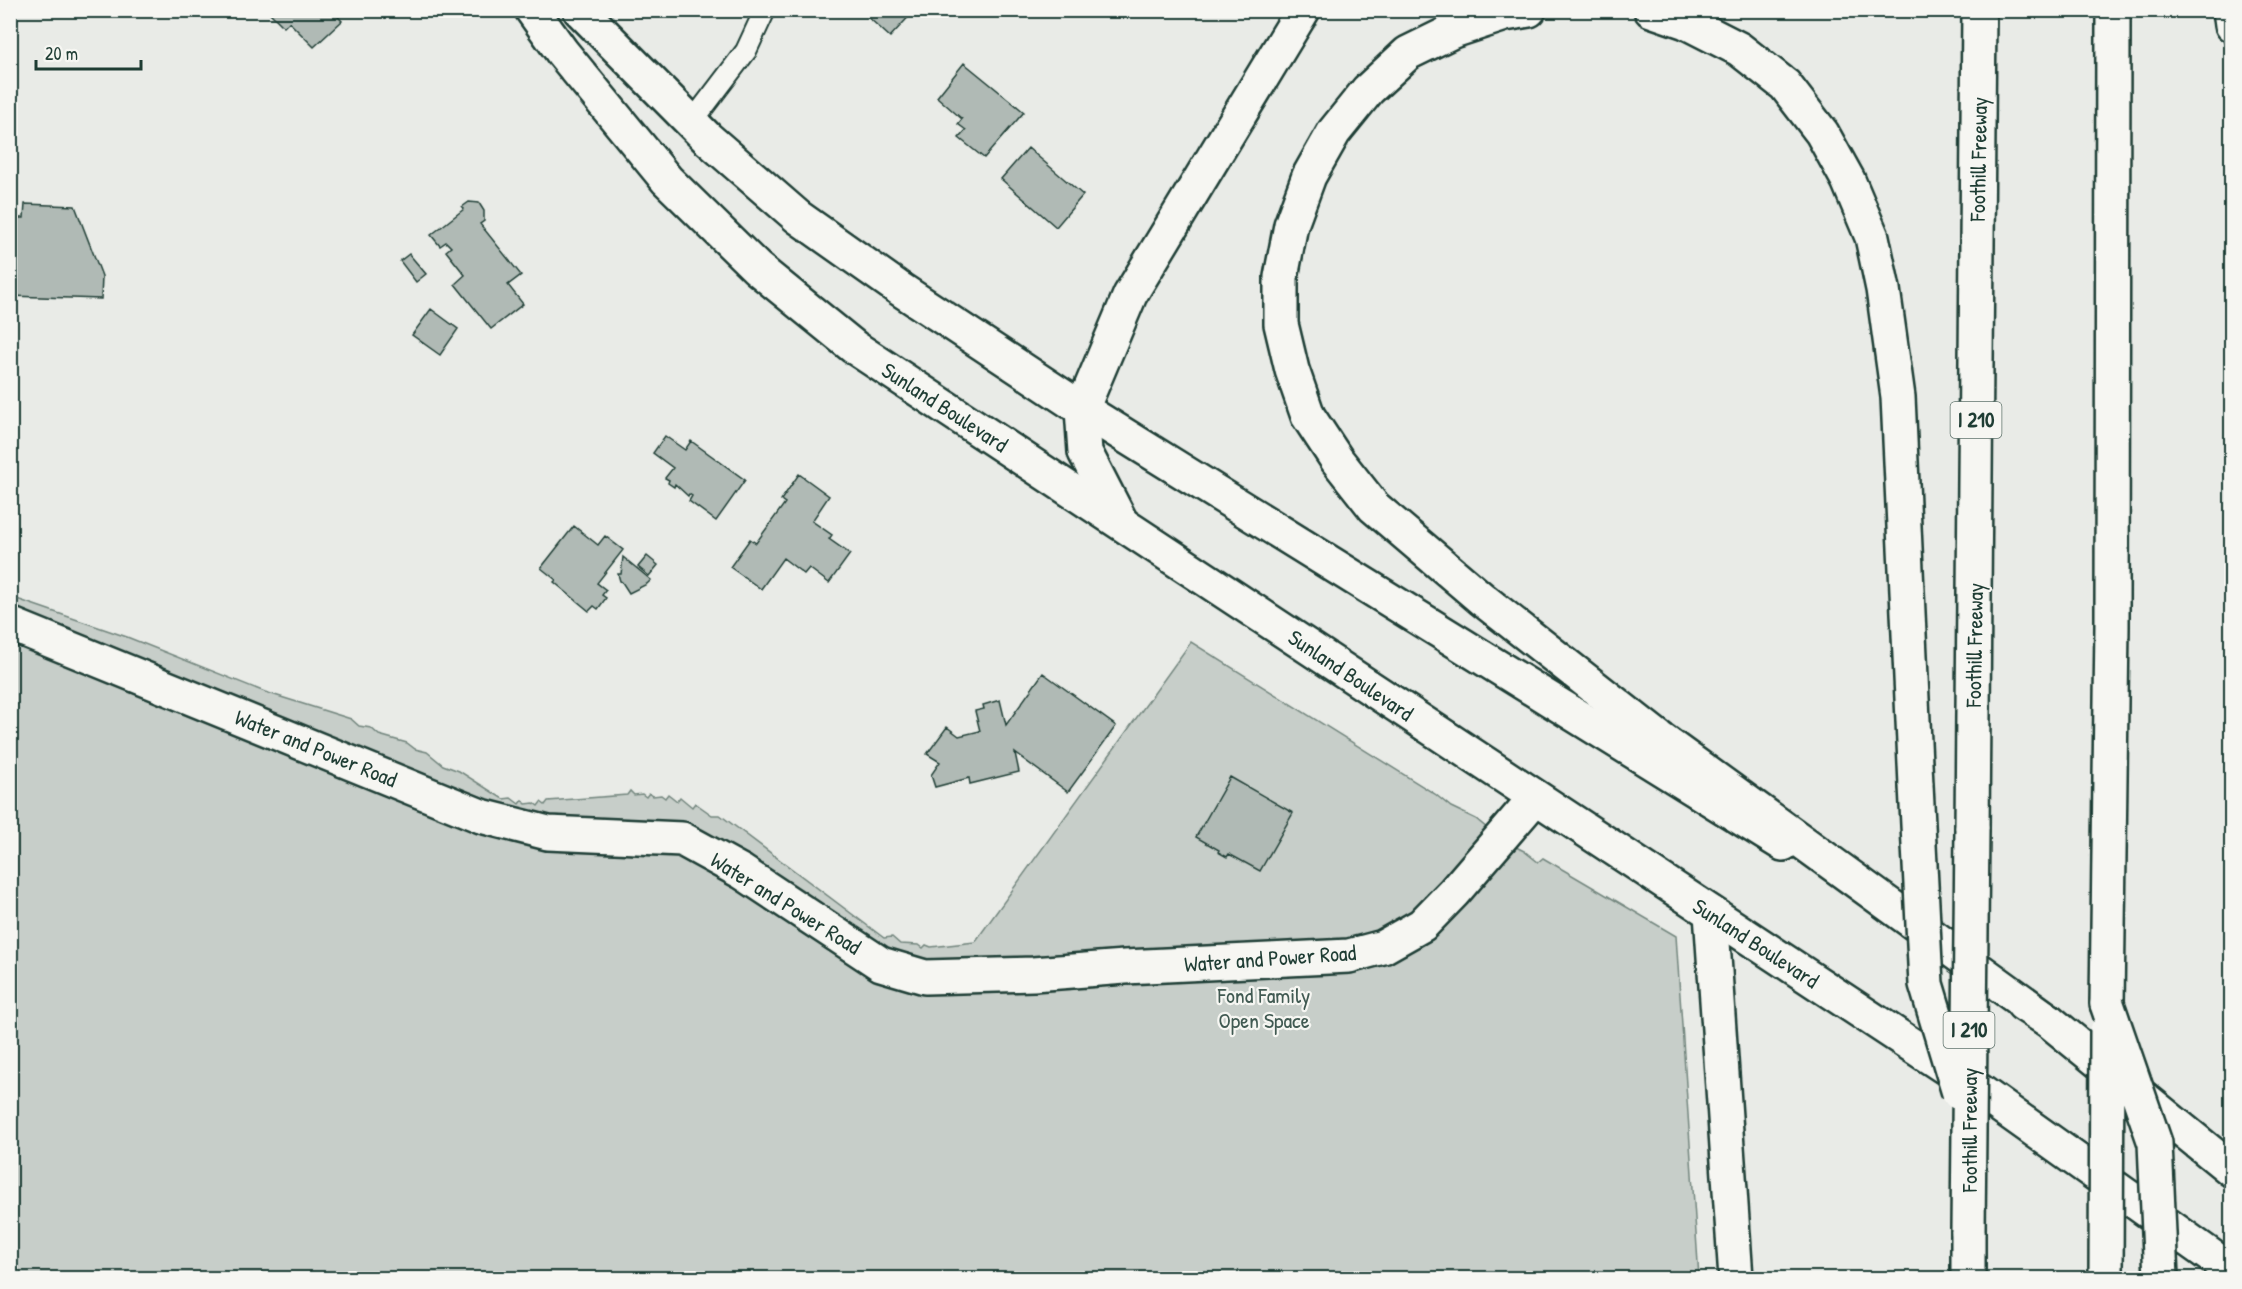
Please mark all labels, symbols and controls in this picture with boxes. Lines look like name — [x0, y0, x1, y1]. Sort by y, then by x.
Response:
scale bar — [36, 33, 141, 71]
text: 20 m — [45, 41, 78, 66]
street label: Foothill Freeway — [1962, 96, 1994, 223]
street label: Sunland Boulevard — [876, 355, 1014, 459]
road number: I 210 — [1950, 402, 2002, 438]
street label: Foothill Freeway — [1958, 582, 1990, 709]
street label: Sunland Boulevard — [1283, 622, 1420, 728]
street label: Water and Power Road — [231, 702, 402, 794]
street label: Water and Power Road — [705, 845, 867, 962]
street label: Sunland Boulevard — [1687, 891, 1825, 995]
street label: Water and Power Road — [1183, 937, 1357, 979]
park label: Fond Family Open Space — [1217, 980, 1310, 1035]
road number: I 210 — [1944, 1012, 1994, 1048]
street label: Foothill Freeway — [1954, 1068, 1984, 1193]

